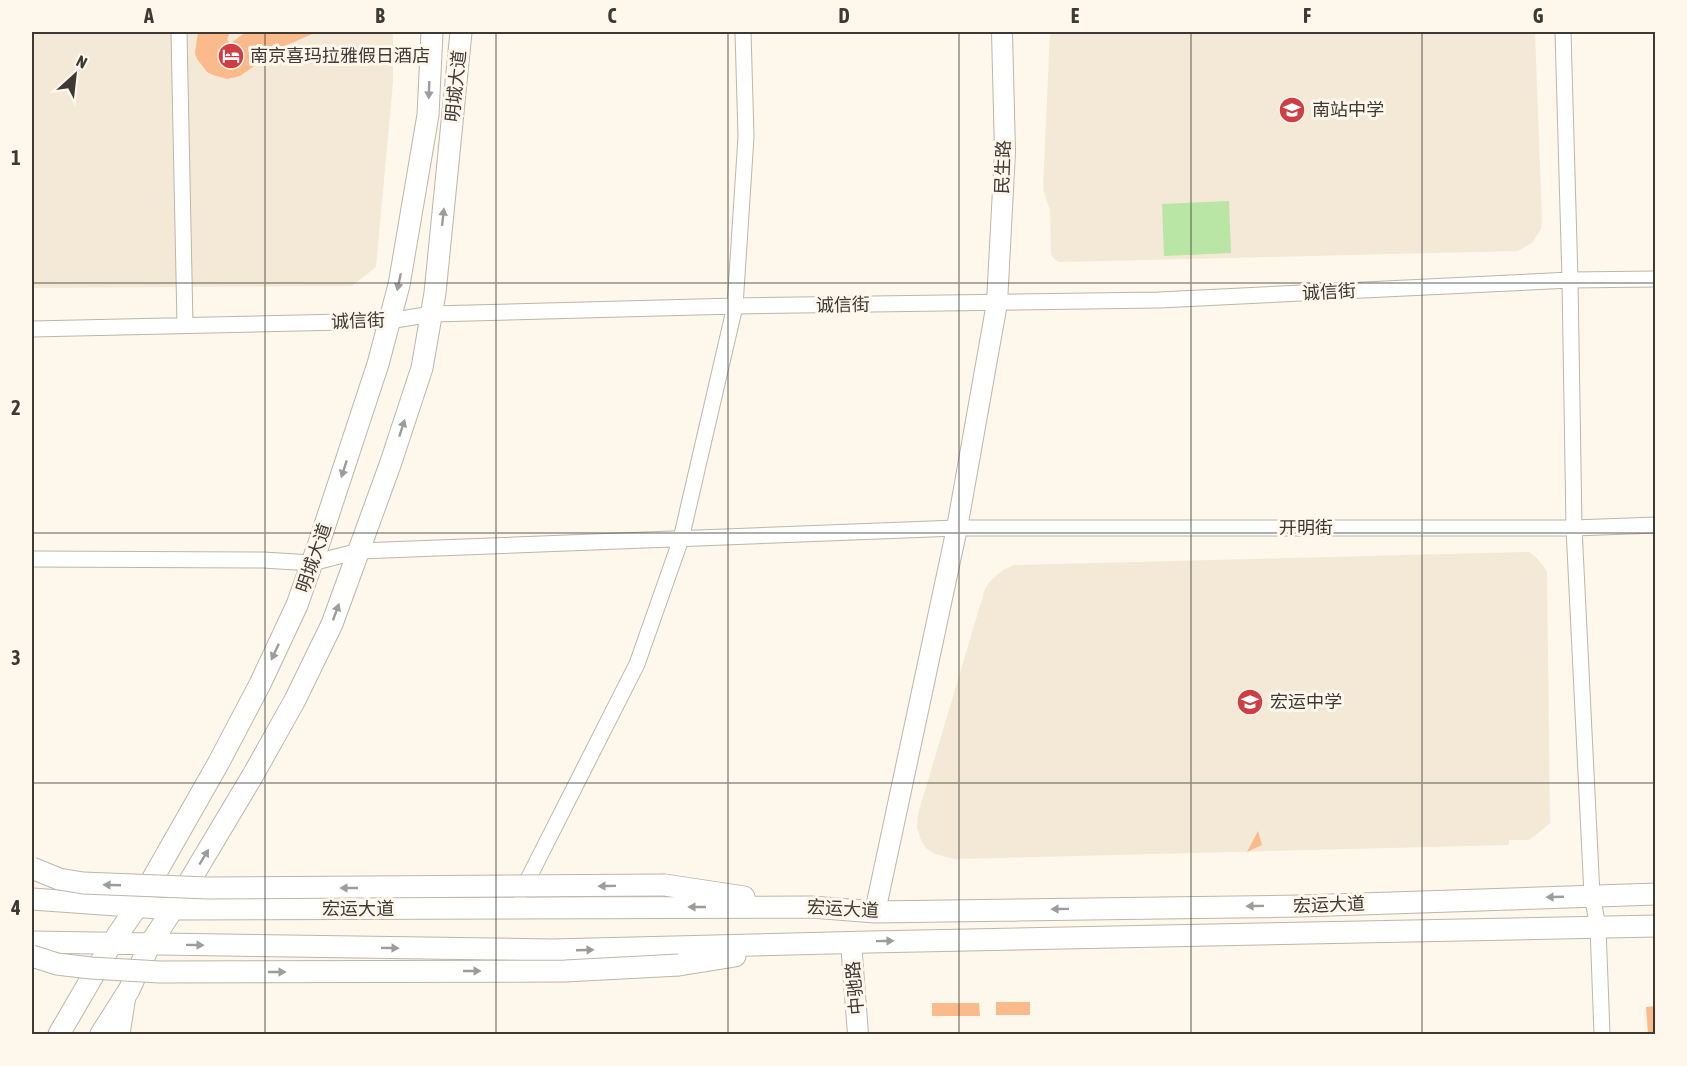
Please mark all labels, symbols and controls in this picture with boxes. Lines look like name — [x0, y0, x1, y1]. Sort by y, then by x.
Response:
text: A — [143, 4, 154, 27]
text: B — [375, 4, 385, 27]
text: C — [608, 4, 617, 27]
text: D — [838, 4, 850, 27]
text: E — [1071, 4, 1080, 27]
text: F — [1303, 4, 1311, 27]
text: G — [1533, 4, 1544, 27]
hotel icon: 南京喜玛拉雅假日酒店 — [216, 41, 246, 71]
north arrow — [45, 45, 105, 105]
place label: 南京喜玛拉雅假日酒店 — [250, 45, 430, 66]
street label: 明城大道 — [441, 49, 470, 123]
text: N — [74, 51, 90, 72]
one-way arrow — [425, 80, 434, 99]
school or university icon: 南站中学 — [1277, 95, 1307, 125]
place label: 南站中学 — [1312, 99, 1384, 120]
street label: 民生路 — [991, 140, 1014, 194]
text: 1 — [11, 146, 21, 169]
one-way arrow — [438, 207, 448, 226]
one-way arrow — [394, 273, 403, 292]
street label: 诚信街 — [1301, 280, 1356, 303]
street label: 诚信街 — [816, 294, 870, 315]
street label: 诚信街 — [331, 309, 385, 332]
text: 2 — [11, 396, 21, 419]
one-way arrow — [398, 419, 407, 437]
one-way arrow — [338, 460, 348, 478]
street label: 开明街 — [1279, 517, 1333, 538]
street label: 明城大道 — [292, 520, 335, 595]
one-way arrow — [332, 603, 342, 621]
one-way arrow — [271, 643, 280, 660]
text: 3 — [11, 646, 21, 669]
school or university icon: 宏运中学 — [1235, 687, 1265, 717]
place label: 宏运中学 — [1270, 691, 1342, 712]
one-way arrow — [199, 848, 209, 865]
one-way arrow — [102, 880, 121, 890]
one-way arrow — [597, 881, 616, 891]
one-way arrow — [339, 883, 358, 893]
one-way arrow — [1546, 892, 1565, 901]
street label: 宏运大道 — [1293, 893, 1365, 916]
text: 4 — [10, 896, 21, 919]
street label: 宏运大道 — [807, 896, 880, 921]
street label: 宏运大道 — [322, 898, 394, 919]
one-way arrow — [688, 902, 707, 912]
one-way arrow — [1246, 902, 1265, 911]
one-way arrow — [1051, 904, 1070, 914]
one-way arrow — [875, 937, 894, 946]
one-way arrow — [185, 940, 204, 950]
one-way arrow — [380, 943, 399, 953]
one-way arrow — [575, 945, 594, 954]
street label: 中驰路 — [842, 960, 867, 1016]
one-way arrow — [463, 966, 482, 976]
one-way arrow — [268, 967, 287, 977]

